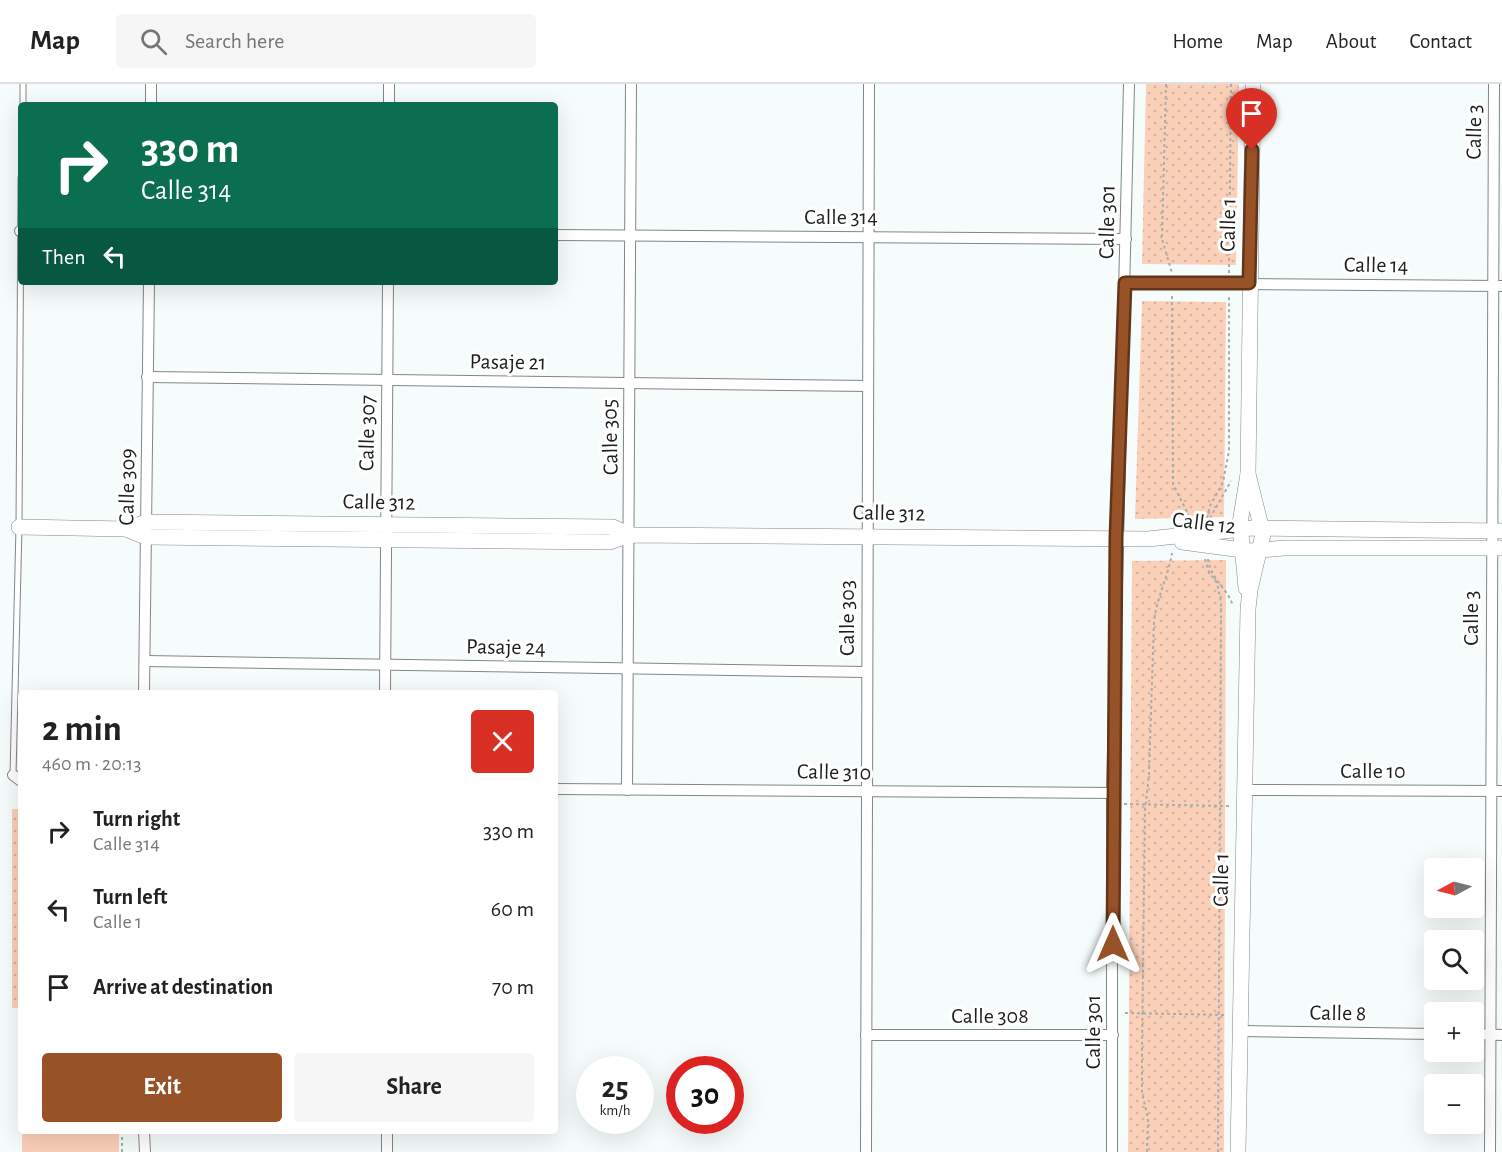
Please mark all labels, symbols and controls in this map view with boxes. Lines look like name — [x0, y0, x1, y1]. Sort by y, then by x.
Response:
search box — [116, 14, 536, 68]
icon: search — [137, 25, 170, 58]
text: Map — [30, 27, 80, 55]
text: Search here — [185, 30, 284, 52]
text: Home — [1172, 31, 1223, 52]
text: Map — [1256, 31, 1293, 52]
text: About — [1326, 31, 1376, 52]
text: Contact — [1409, 31, 1472, 52]
pin — [1226, 88, 1277, 150]
icon: arrive — [1235, 97, 1268, 130]
street label: Calle 3 — [1463, 104, 1485, 160]
icon: right — [42, 126, 120, 204]
text: 330 m — [141, 128, 239, 170]
text: Calle 314 — [141, 177, 231, 204]
street label: Calle 301 — [1095, 185, 1119, 259]
street label: Calle 1 — [1217, 198, 1239, 252]
street label: Calle 314 — [804, 206, 878, 228]
icon: left — [98, 240, 131, 273]
text: Then — [42, 246, 86, 268]
street label: Calle 14 — [1344, 253, 1408, 277]
street label: Pasaje 21 — [470, 350, 546, 374]
street label: Calle 307 — [355, 395, 379, 471]
street label: Calle 305 — [598, 399, 622, 475]
street label: Calle 309 — [115, 448, 139, 526]
street label: Calle 312 — [342, 490, 416, 514]
street label: Calle 312 — [852, 501, 926, 525]
street label: Calle 12 — [1171, 508, 1237, 538]
street label: Calle 303 — [836, 580, 858, 656]
street label: Calle 3 — [1460, 590, 1482, 646]
street label: Pasaje 24 — [466, 635, 546, 659]
button: close — [471, 710, 534, 773]
text: 2 min — [42, 711, 122, 747]
text: 460 m · 20:13 — [42, 754, 141, 774]
street label: Calle 310 — [797, 760, 871, 784]
street label: Calle 10 — [1340, 760, 1406, 782]
text: Turn right — [93, 808, 180, 830]
icon: right — [42, 815, 75, 848]
text: 330 m — [483, 820, 534, 842]
text: Calle 314 — [93, 834, 160, 854]
street label: Calle 1 — [1210, 853, 1232, 907]
north arrow — [1424, 858, 1484, 918]
map controls — [1424, 858, 1484, 1134]
text: Turn left — [93, 886, 167, 908]
icon: left — [42, 893, 75, 926]
text: 60 m — [491, 898, 534, 920]
text: Calle 1 — [93, 912, 142, 932]
position arrow — [1081, 912, 1145, 976]
button: search — [1424, 930, 1484, 990]
icon: arrive — [42, 971, 75, 1004]
text: Arrive at destination — [93, 976, 273, 998]
text: 70 m — [492, 976, 534, 998]
street label: Calle 301 — [1082, 995, 1104, 1069]
street label: Calle 8 — [1309, 1002, 1367, 1024]
button: + — [1424, 1002, 1484, 1062]
street label: Calle 308 — [951, 1005, 1029, 1027]
button: Exit — [42, 1053, 282, 1122]
button: Share — [294, 1053, 534, 1122]
speed limit sign: 30 — [666, 1056, 744, 1134]
text: 25 — [601, 1073, 629, 1103]
button: − — [1424, 1074, 1484, 1134]
text: km/h — [600, 1103, 630, 1118]

